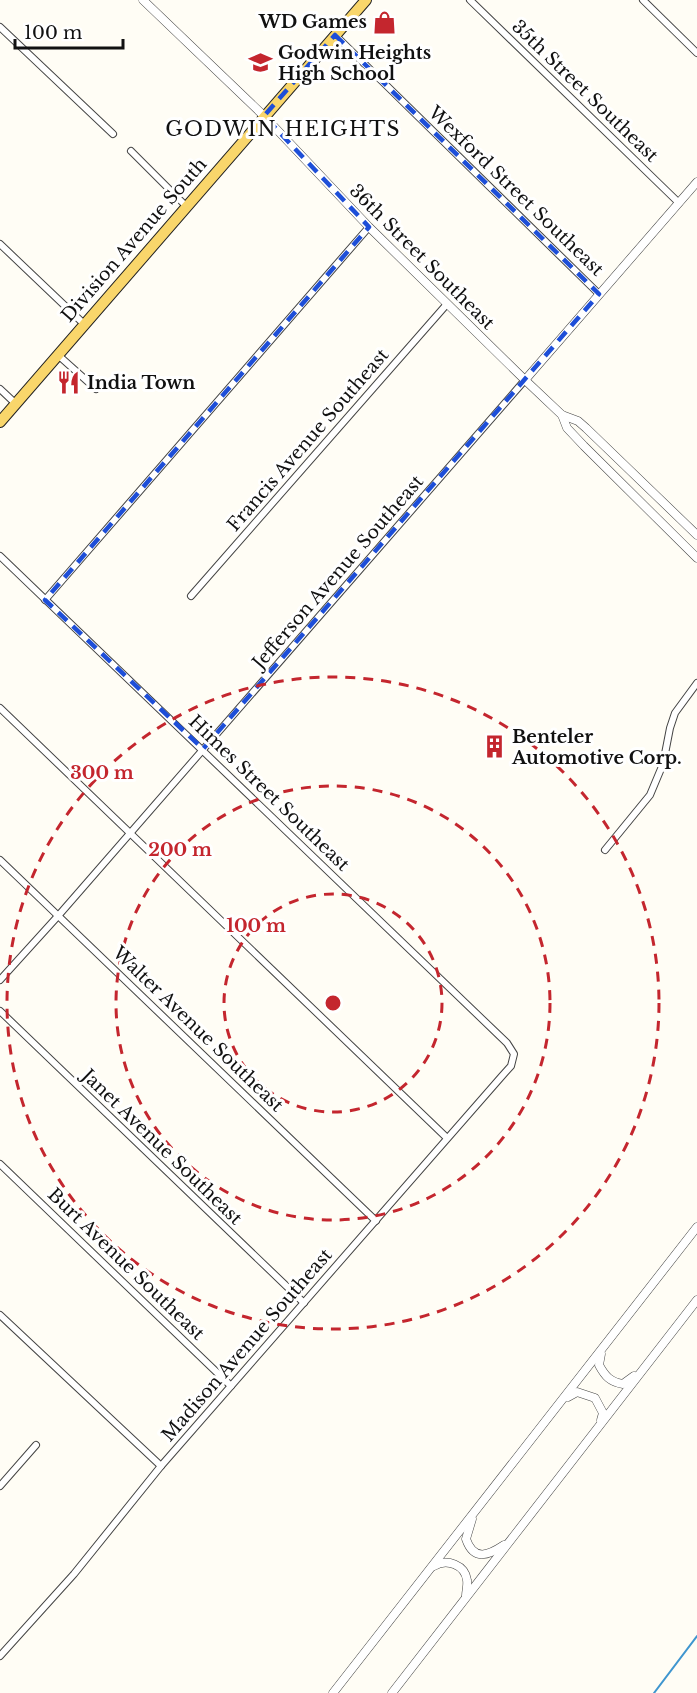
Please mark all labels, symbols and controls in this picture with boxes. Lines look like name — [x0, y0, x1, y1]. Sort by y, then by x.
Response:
shop icon: WD Games — [372, 9, 398, 35]
place label: WD Games — [258, 11, 367, 33]
scale bar — [15, 12, 123, 50]
street label: 35th Street Southeast — [507, 15, 663, 167]
text: 100 m — [24, 22, 82, 44]
place label: Godwin Heights High School — [278, 42, 431, 85]
school or university icon: Godwin Heights High School — [247, 50, 273, 76]
street label: Wexford Street Southeast — [423, 101, 608, 281]
district label: GODWIN HEIGHTS — [165, 117, 401, 141]
street label: Division Avenue South — [57, 153, 211, 327]
street label: 36th Street Southeast — [345, 180, 499, 334]
street label: Francis Avenue Southeast — [223, 344, 393, 536]
restaurant icon: India Town — [56, 370, 82, 396]
place label: India Town — [87, 372, 195, 394]
street label: Jefferson Avenue Southeast — [247, 471, 428, 675]
street label: Himes Street Southeast — [184, 710, 354, 876]
place label: Benteler Automotive Corp. — [511, 726, 682, 769]
building icon: Benteler Automotive Corp. — [481, 734, 507, 760]
text: 300 m — [70, 762, 134, 784]
text: 200 m — [148, 839, 212, 861]
text: 100 m — [226, 915, 286, 937]
street label: Walter Avenue Southeast — [107, 941, 288, 1116]
centre of rings — [323, 993, 343, 1013]
street label: Janet Avenue Southeast — [76, 1063, 247, 1229]
street label: Burt Avenue Southeast — [43, 1183, 209, 1345]
street label: Madison Avenue Southeast — [157, 1244, 337, 1446]

